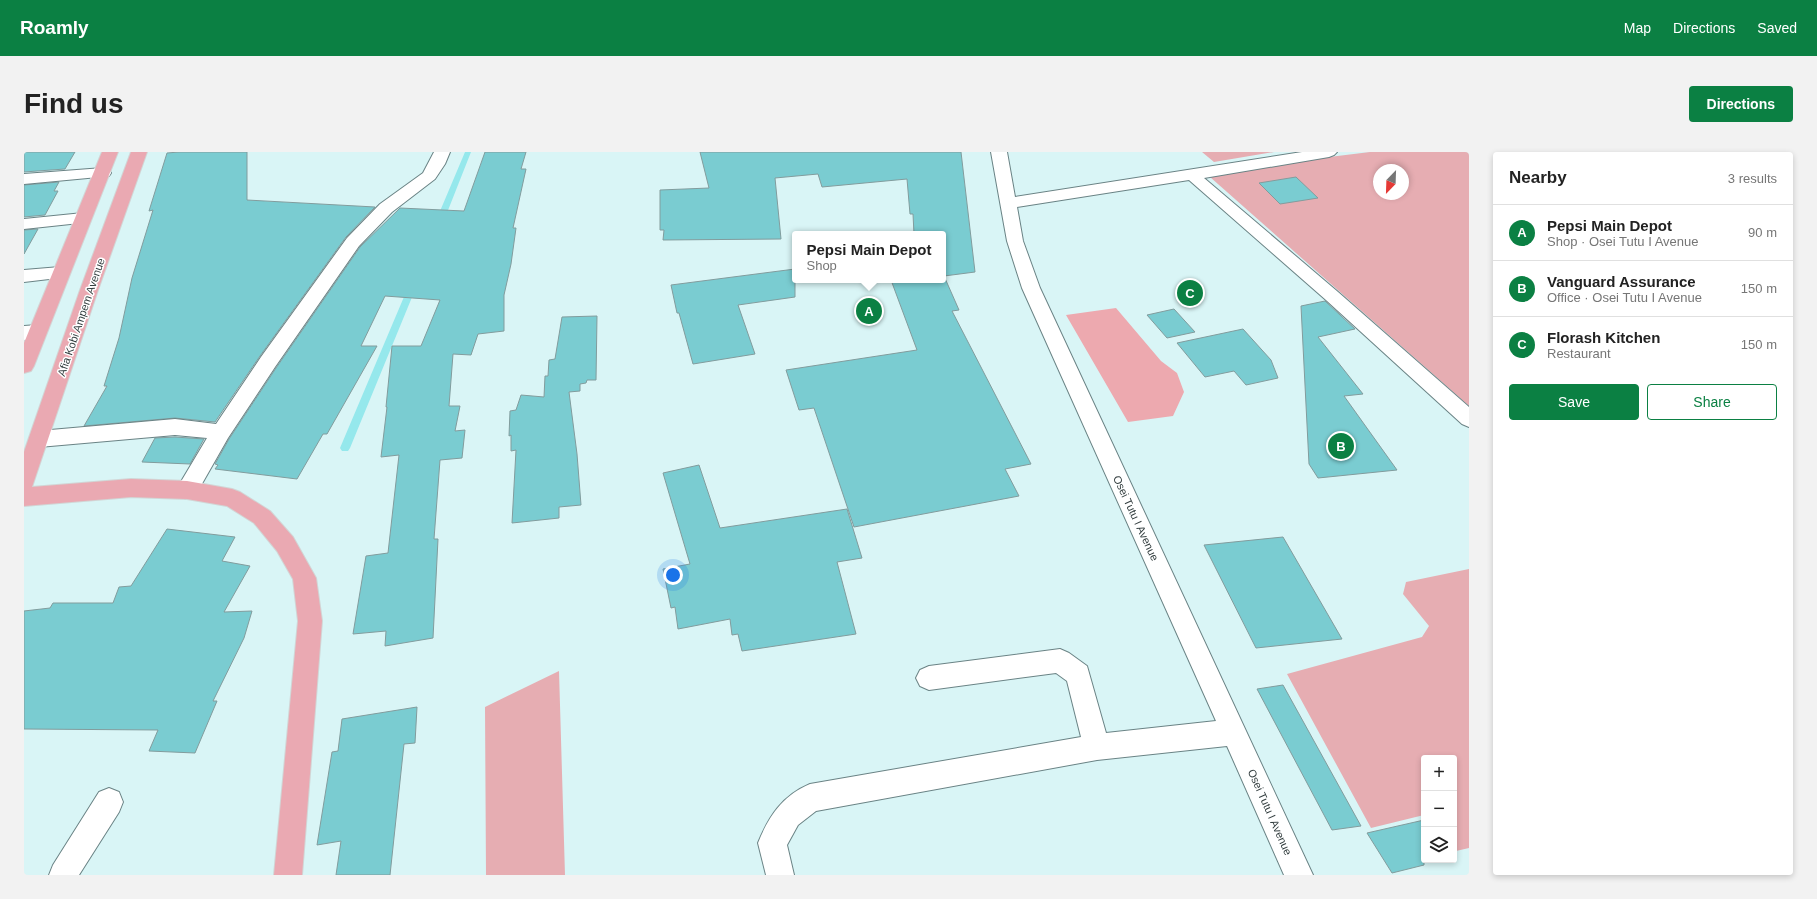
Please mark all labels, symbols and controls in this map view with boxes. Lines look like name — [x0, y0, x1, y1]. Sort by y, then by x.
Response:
text: Roamly — [20, 17, 89, 38]
text: Map — [1624, 20, 1651, 36]
text: Directions — [1673, 20, 1735, 36]
text: Saved — [1757, 20, 1797, 36]
button: Directions — [1689, 86, 1793, 122]
text: Find us — [24, 88, 124, 119]
north arrow — [1373, 164, 1409, 200]
text: Nearby — [1509, 168, 1567, 187]
text: 3 results — [1728, 171, 1777, 186]
text: Pepsi Main Depot — [1547, 217, 1672, 234]
text: A — [1517, 225, 1527, 240]
text: 90 m — [1748, 225, 1777, 240]
popup — [792, 231, 946, 283]
text: Shop · Osei Tutu I Avenue — [1547, 234, 1699, 249]
text: Pepsi Main Depot — [806, 241, 932, 258]
street label: Afia Kobi Ampem Avenue — [55, 256, 107, 378]
text: Shop — [806, 258, 837, 273]
text: Vanguard Assurance — [1547, 273, 1696, 290]
pin: C — [1177, 278, 1203, 308]
text: B — [1517, 281, 1527, 296]
text: 150 m — [1741, 281, 1777, 296]
text: Office · Osei Tutu I Avenue — [1547, 290, 1702, 305]
pin: A — [856, 296, 882, 326]
text: Florash Kitchen — [1547, 329, 1660, 346]
text: C — [1517, 337, 1527, 352]
text: 150 m — [1741, 337, 1777, 352]
text: Restaurant — [1547, 346, 1611, 361]
button: Save — [1509, 384, 1639, 420]
button: Share — [1647, 384, 1777, 420]
pin: B — [1328, 431, 1354, 461]
street label: Osei Tutu I Avenue — [1111, 473, 1161, 563]
your location — [663, 565, 683, 585]
map controls — [1421, 755, 1457, 863]
button: + — [1421, 755, 1457, 791]
street label: Osei Tutu I Avenue — [1246, 767, 1294, 857]
button: − — [1421, 791, 1457, 827]
button: layers — [1421, 827, 1457, 863]

